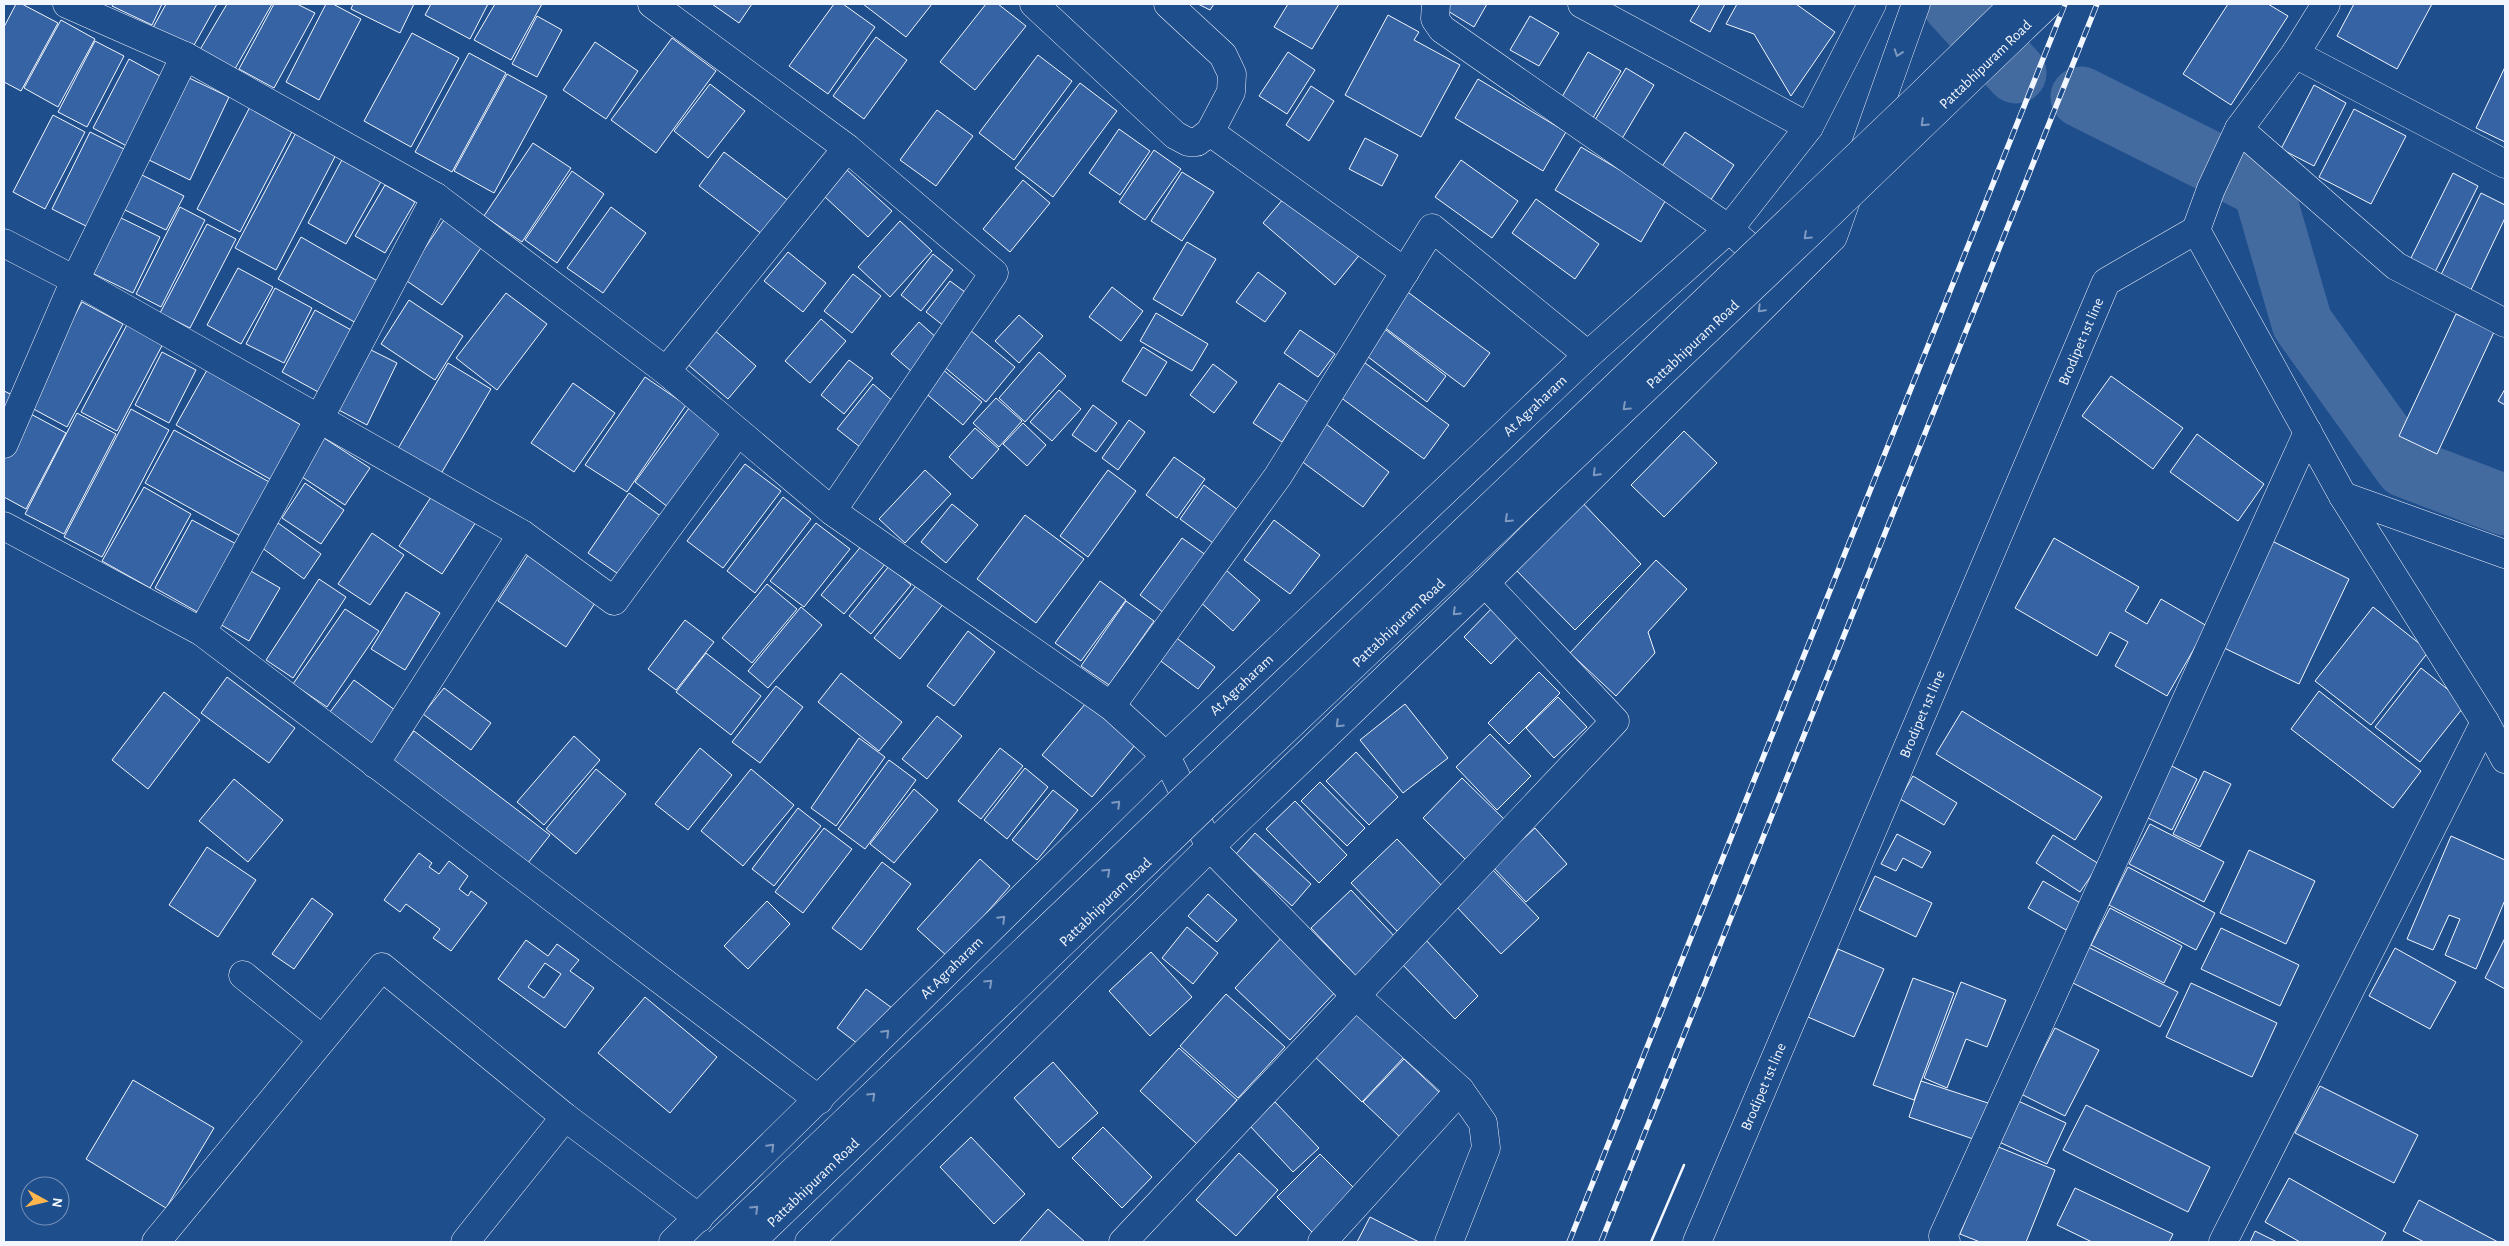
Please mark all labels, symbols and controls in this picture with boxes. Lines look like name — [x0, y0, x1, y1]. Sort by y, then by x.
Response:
street label: Pattabhipuram Road — [1937, 17, 2035, 112]
one-way arrow — [1894, 48, 1904, 57]
one-way arrow — [1921, 117, 1930, 126]
one-way arrow — [1804, 230, 1813, 239]
street label: Brodipet 1st line — [2056, 296, 2106, 387]
street label: Pattabhipuram Road — [1644, 297, 1742, 392]
one-way arrow — [1758, 303, 1767, 312]
street label: At Agraharam — [1500, 372, 1570, 439]
one-way arrow — [1622, 401, 1631, 410]
one-way arrow — [1593, 467, 1602, 476]
one-way arrow — [1504, 513, 1513, 522]
street label: Pattabhipuram Road — [1350, 576, 1448, 670]
one-way arrow — [1452, 606, 1461, 615]
street label: At Agraharam — [1207, 651, 1276, 718]
street label: Brodipet 1st line — [1897, 668, 1948, 760]
one-way arrow — [1335, 718, 1344, 727]
one-way arrow — [1111, 801, 1120, 810]
street label: Pattabhipuram Road — [1057, 855, 1155, 950]
one-way arrow — [1102, 869, 1111, 878]
one-way arrow — [996, 916, 1005, 925]
street label: At Agraharam — [918, 934, 986, 1002]
one-way arrow — [984, 980, 993, 989]
one-way arrow — [881, 1030, 890, 1039]
street label: Brodipet 1st line — [1738, 1041, 1789, 1133]
one-way arrow — [866, 1093, 875, 1102]
street label: Pattabhipuram Road — [765, 1135, 862, 1230]
one-way arrow — [765, 1144, 774, 1153]
north arrow — [20, 1176, 70, 1226]
text: N — [49, 1197, 64, 1208]
one-way arrow — [749, 1206, 758, 1215]

